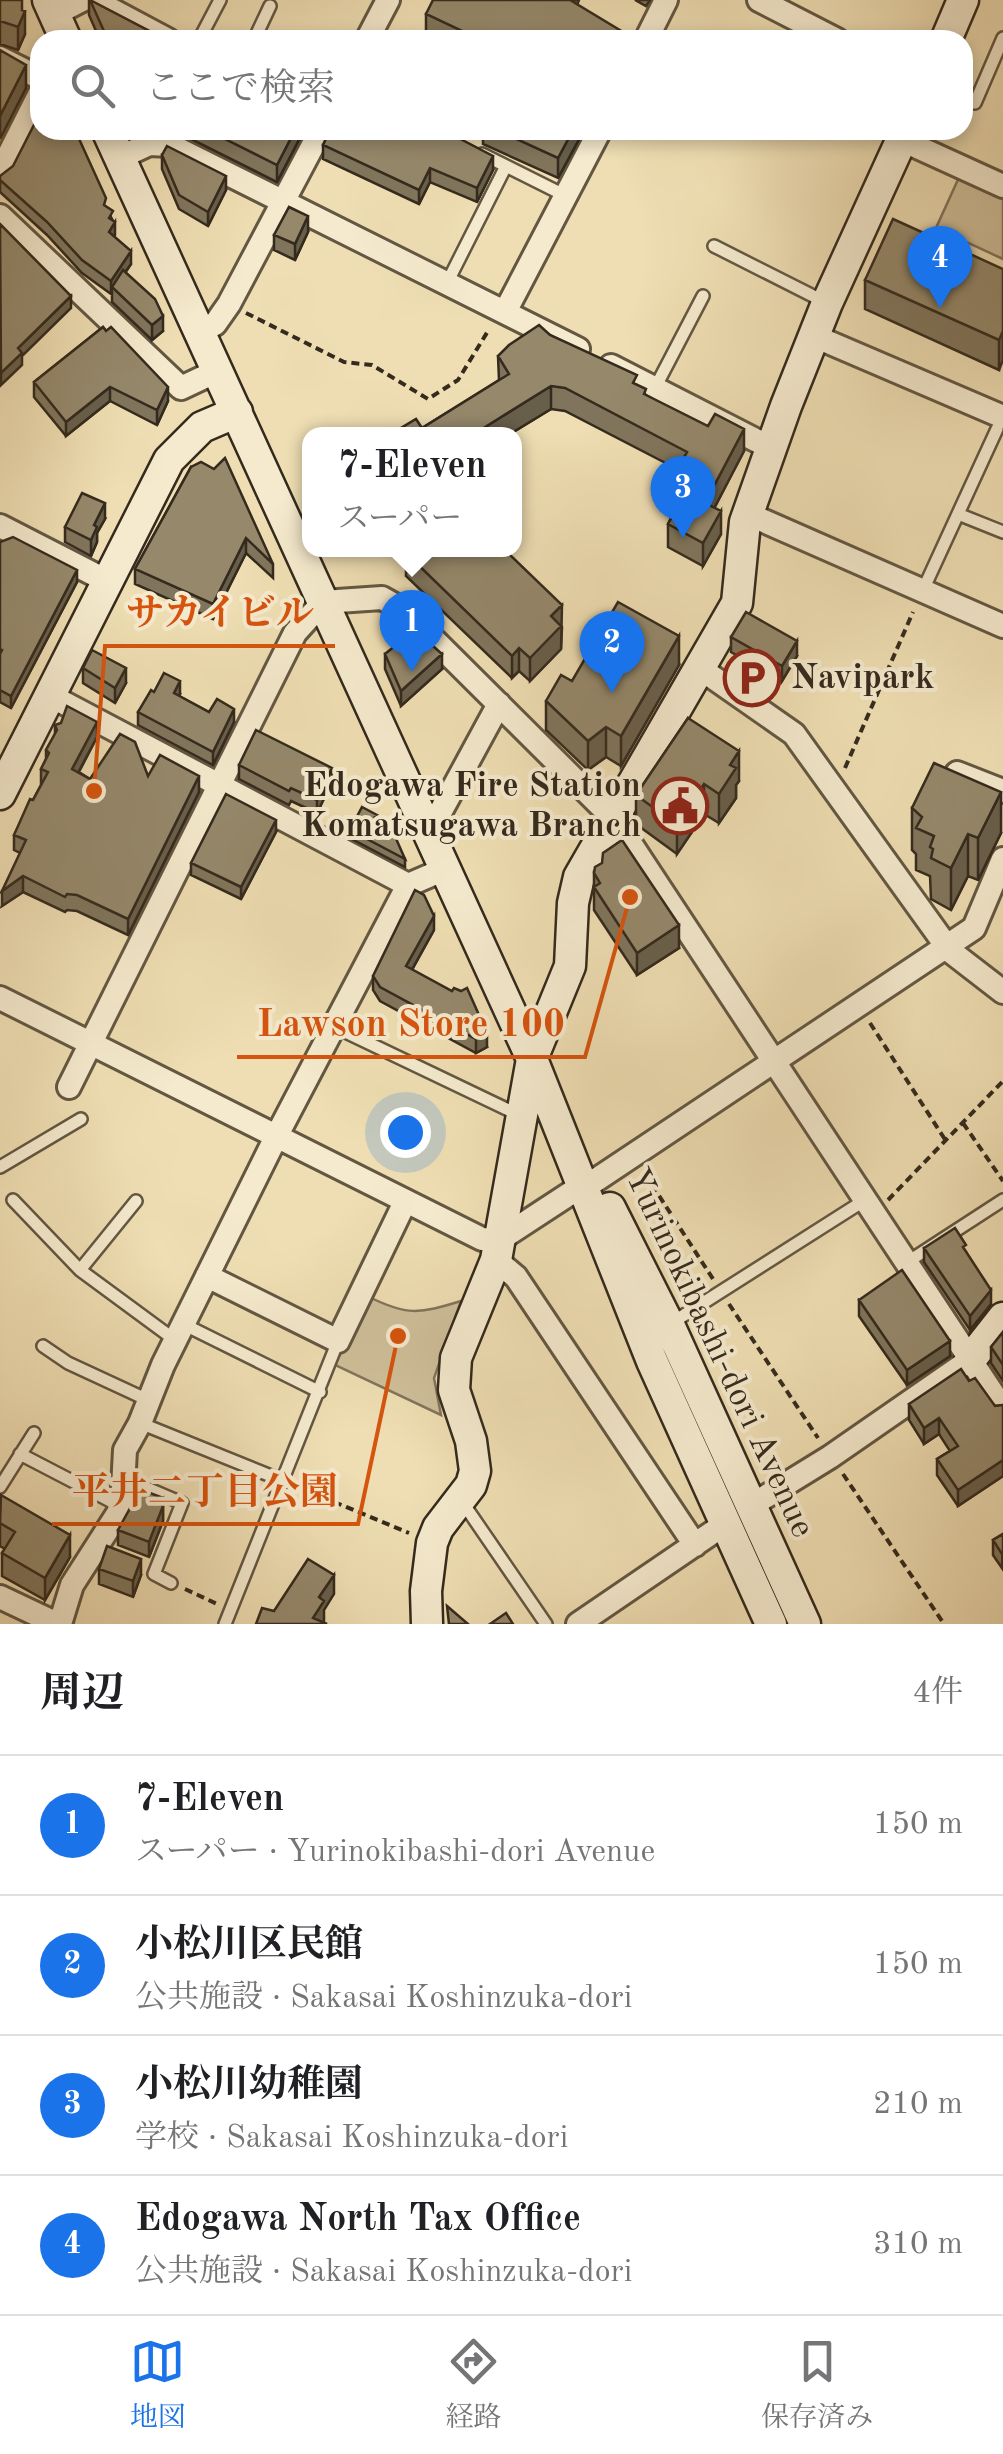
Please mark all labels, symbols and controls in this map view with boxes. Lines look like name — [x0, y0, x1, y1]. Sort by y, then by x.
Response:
search box — [30, 30, 973, 140]
icon: search — [65, 58, 120, 113]
text: ここで検索 — [145, 71, 335, 109]
pin: 4 — [908, 226, 972, 308]
popup — [302, 427, 522, 557]
text: 7-Eleven — [337, 448, 487, 486]
pin: 3 — [650, 456, 716, 538]
text: スーパー — [337, 504, 462, 536]
callout: サカイビル — [105, 578, 335, 646]
pin: 1 — [380, 590, 444, 672]
text: サカイビル — [126, 594, 314, 634]
pin: 2 — [580, 610, 644, 693]
parking icon: Navipark — [722, 648, 782, 708]
place label: Navipark — [791, 661, 934, 696]
place label: Edogawa Fire Station Komatsugawa Branch — [301, 769, 641, 844]
public building icon: Edogawa Fire Station Komatsugawa Branch — [650, 776, 710, 836]
callout: Lawson Store 100 — [237, 989, 585, 1057]
text: Lawson Store 100 — [257, 1007, 565, 1045]
your location — [380, 1107, 431, 1158]
street label: Yurinokibashi-dori Avenue — [618, 1163, 820, 1543]
callout: 平井二丁目公園 — [52, 1456, 358, 1524]
text: 平井二丁目公園 — [72, 1471, 338, 1513]
text: 周辺 — [40, 1674, 124, 1716]
text: 4件 — [912, 1678, 963, 1710]
text: 7-Eleven — [135, 1781, 284, 1819]
text: 1 — [63, 1809, 82, 1841]
text: 150 m — [873, 1809, 963, 1841]
text: スーパー · Yurinokibashi-dori Avenue — [135, 1837, 655, 1869]
text: 小松川区民館 — [135, 1927, 363, 1965]
text: 2 — [63, 1949, 82, 1981]
text: 150 m — [873, 1949, 963, 1981]
text: 公共施設 · Sakasai Koshinzuka-dori — [135, 1983, 632, 2015]
text: 小松川幼稚園 — [135, 2067, 363, 2105]
text: 3 — [63, 2089, 82, 2121]
text: 210 m — [873, 2089, 963, 2121]
text: 学校 · Sakasai Koshinzuka-dori — [135, 2123, 568, 2155]
text: Edogawa North Tax Office — [135, 2201, 581, 2239]
text: 4 — [63, 2229, 82, 2261]
text: 310 m — [873, 2229, 963, 2261]
text: 公共施設 · Sakasai Koshinzuka-dori — [135, 2257, 632, 2289]
tab: 地図 — [130, 2334, 186, 2437]
tab: 経路 — [445, 2334, 501, 2437]
tab: 保存済み — [761, 2334, 873, 2437]

